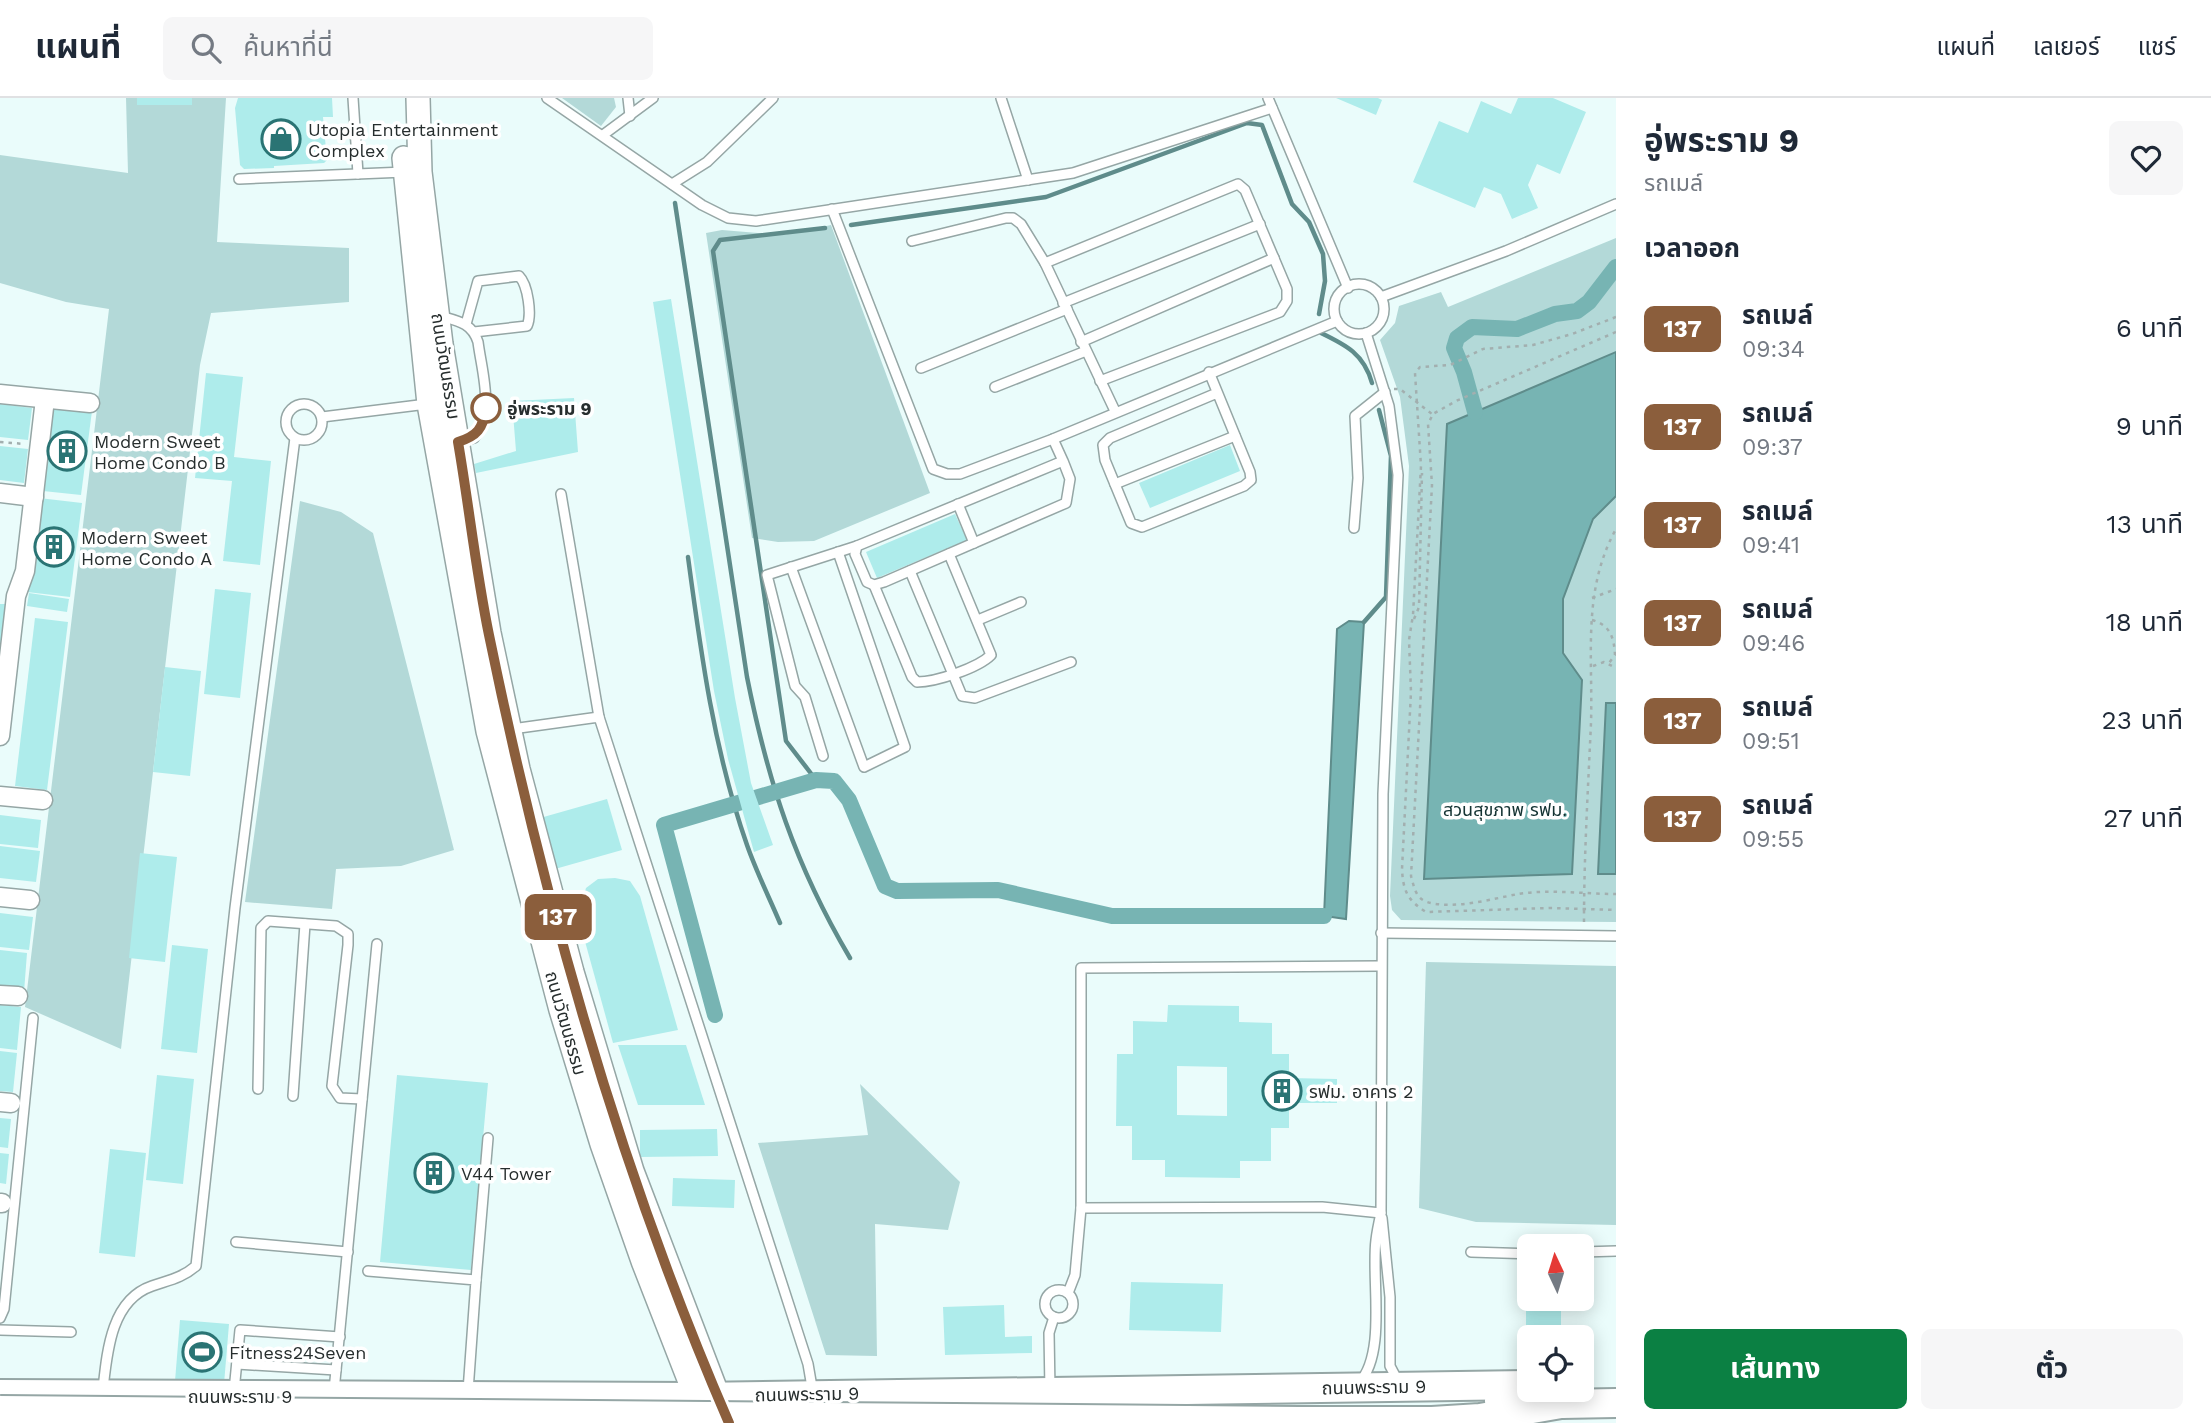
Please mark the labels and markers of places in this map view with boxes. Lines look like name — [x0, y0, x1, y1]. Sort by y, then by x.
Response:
shop icon: Utopia Entertainment Complex — [260, 118, 302, 160]
place label: Utopia Entertainment Complex — [308, 119, 499, 161]
marker: อู่พระราม 9 — [471, 393, 501, 423]
place label: อู่พระราม 9 — [507, 398, 592, 420]
building icon: Modern Sweet Home Condo B — [46, 430, 88, 472]
place label: Modern Sweet Home Condo B — [94, 431, 226, 473]
building icon: Modern Sweet Home Condo A — [33, 526, 75, 568]
place label: Modern Sweet Home Condo A — [81, 527, 212, 569]
building icon: รฟม. อาคาร 2 — [1261, 1070, 1303, 1112]
place label: รฟม. อาคาร 2 — [1309, 1081, 1413, 1102]
building icon: V44 Tower — [413, 1152, 455, 1194]
place label: V44 Tower — [461, 1163, 552, 1184]
sports icon: Fitness24Seven — [181, 1331, 223, 1373]
place label: Fitness24Seven — [229, 1342, 366, 1363]

